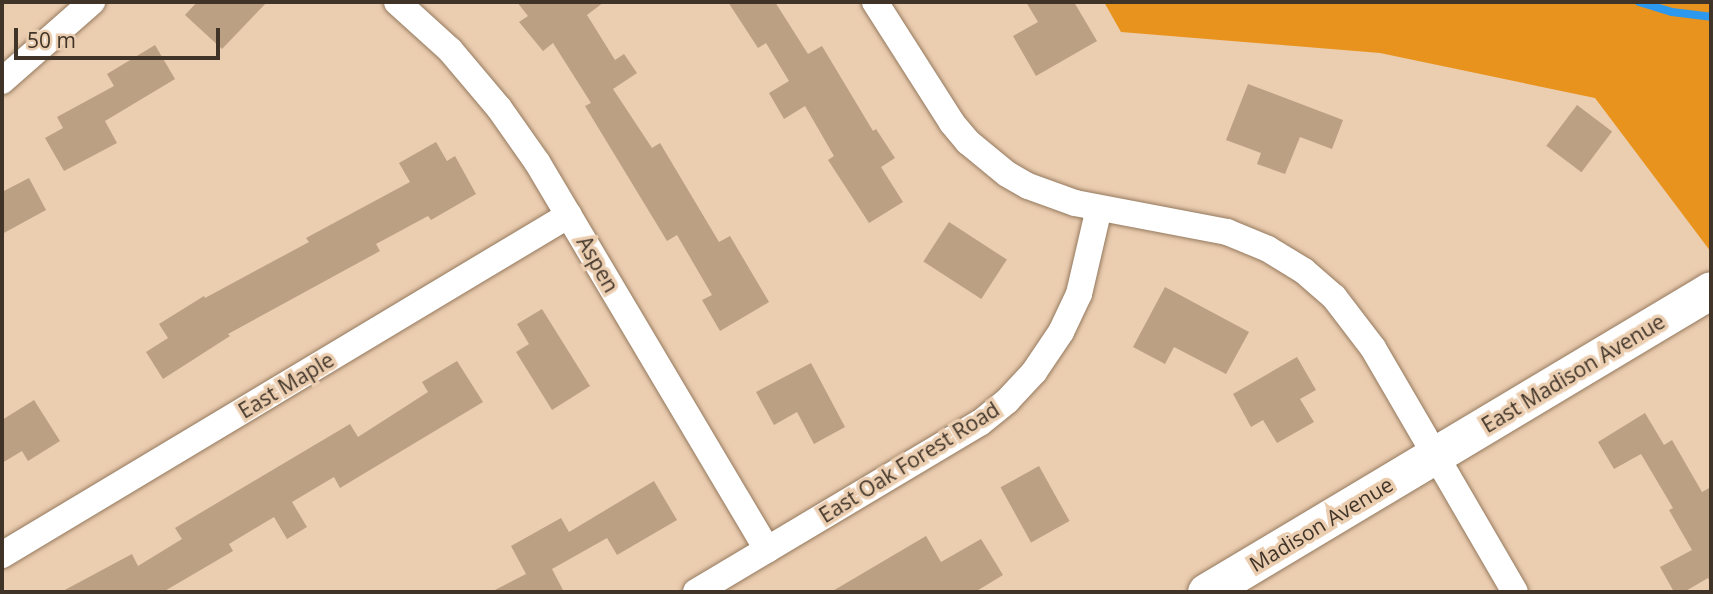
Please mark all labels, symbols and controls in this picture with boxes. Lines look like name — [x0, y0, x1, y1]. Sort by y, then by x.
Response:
scale bar — [18, 14, 224, 58]
text: 50 m — [27, 26, 76, 54]
street label: Aspen — [572, 231, 624, 297]
street label: East Madison Avenue — [1477, 308, 1669, 438]
street label: East Maple — [234, 347, 338, 423]
street label: East Oak Forest Road — [814, 396, 1004, 528]
street label: Madison Avenue — [1245, 471, 1397, 577]

